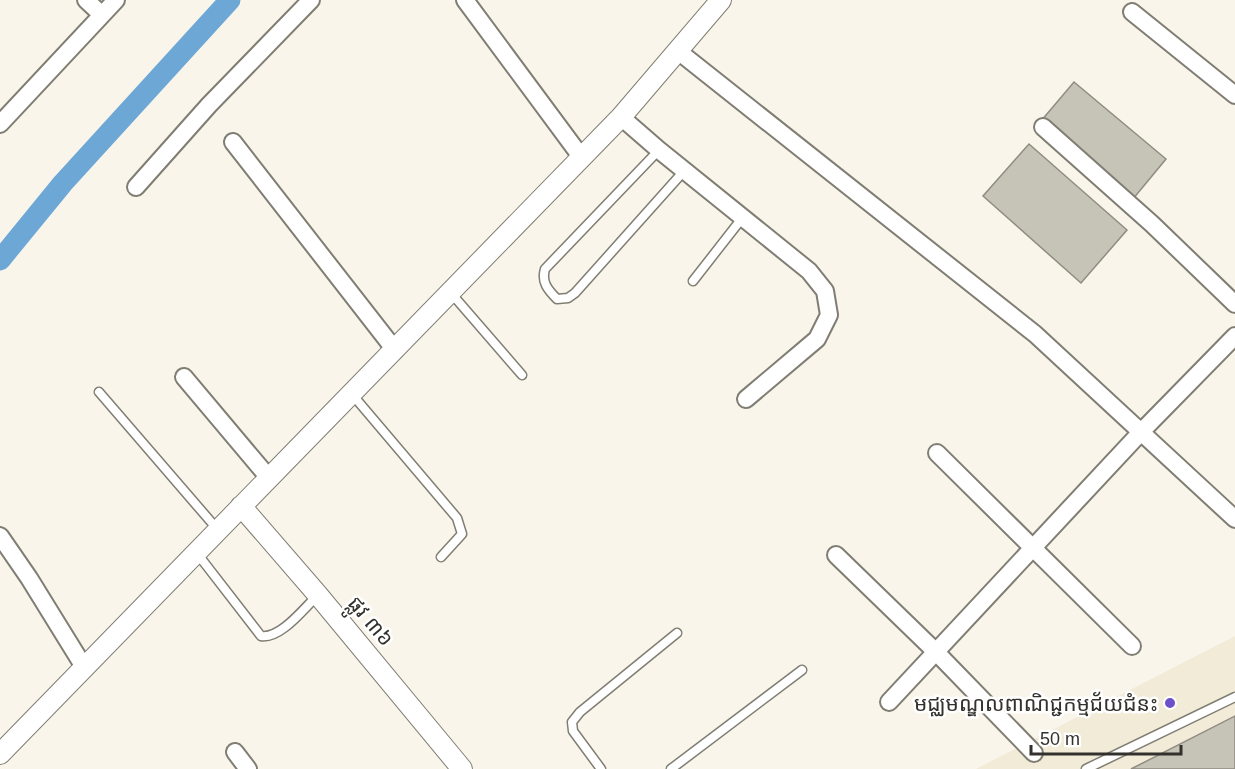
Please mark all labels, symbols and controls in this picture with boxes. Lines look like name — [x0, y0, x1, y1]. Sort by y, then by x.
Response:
street label: ផ្លូវ ៣៦ — [337, 592, 398, 656]
place label: មជ្ឈមណ្ឌលពាណិជ្ជកម្មជ័យជំនះ — [914, 691, 1158, 717]
marker: មជ្ឈមណ្ឌលពាណិជ្ជកម្មជ័យជំនះ — [1163, 696, 1177, 710]
scale bar — [1031, 718, 1181, 756]
text: 50 m — [1040, 729, 1080, 749]

